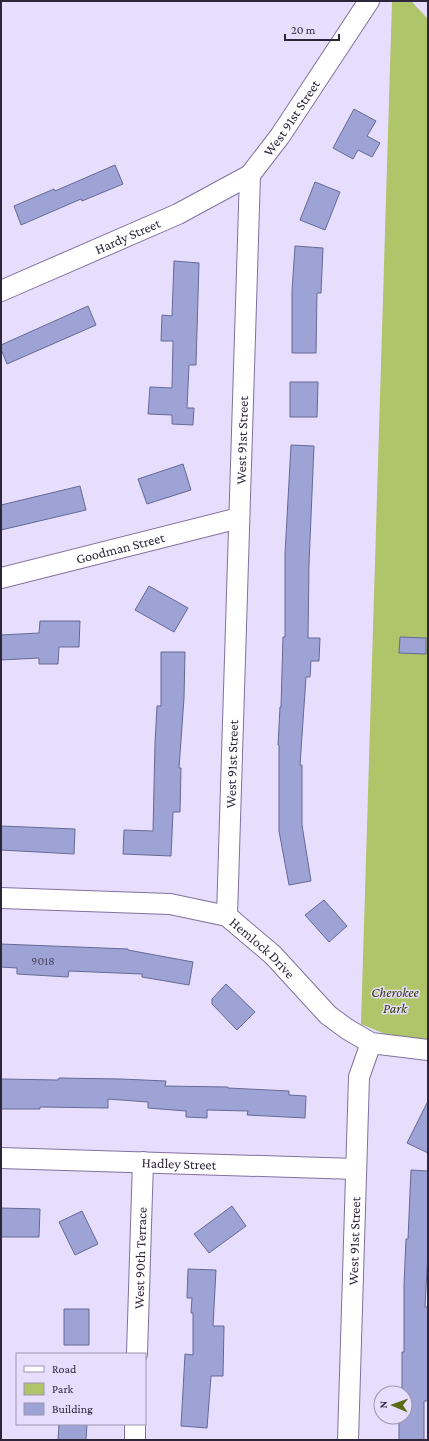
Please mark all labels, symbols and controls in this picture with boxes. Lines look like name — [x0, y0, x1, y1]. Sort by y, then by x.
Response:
scale bar — [285, 16, 339, 42]
text: 20 m — [291, 23, 316, 37]
street label: West 91st Street — [260, 76, 323, 159]
street label: Hardy Street — [92, 215, 163, 257]
street label: West 91st Street — [232, 395, 251, 485]
street label: Goodman Street — [74, 529, 167, 567]
street label: West 91st Street — [222, 719, 241, 809]
street label: Hemlock Drive — [227, 914, 298, 982]
house number: 9018 — [31, 954, 55, 968]
park label: Cherokee Park — [371, 984, 419, 1016]
street label: Hadley Street — [141, 1154, 217, 1173]
street label: West 91st Street — [345, 1196, 363, 1286]
street label: West 90th Terrace — [130, 1207, 150, 1309]
legend — [16, 1353, 146, 1425]
text: Road — [52, 1362, 77, 1376]
text: Park — [52, 1382, 74, 1396]
north arrow — [373, 1385, 413, 1425]
text: N — [377, 1400, 389, 1409]
text: Building — [52, 1402, 93, 1416]

